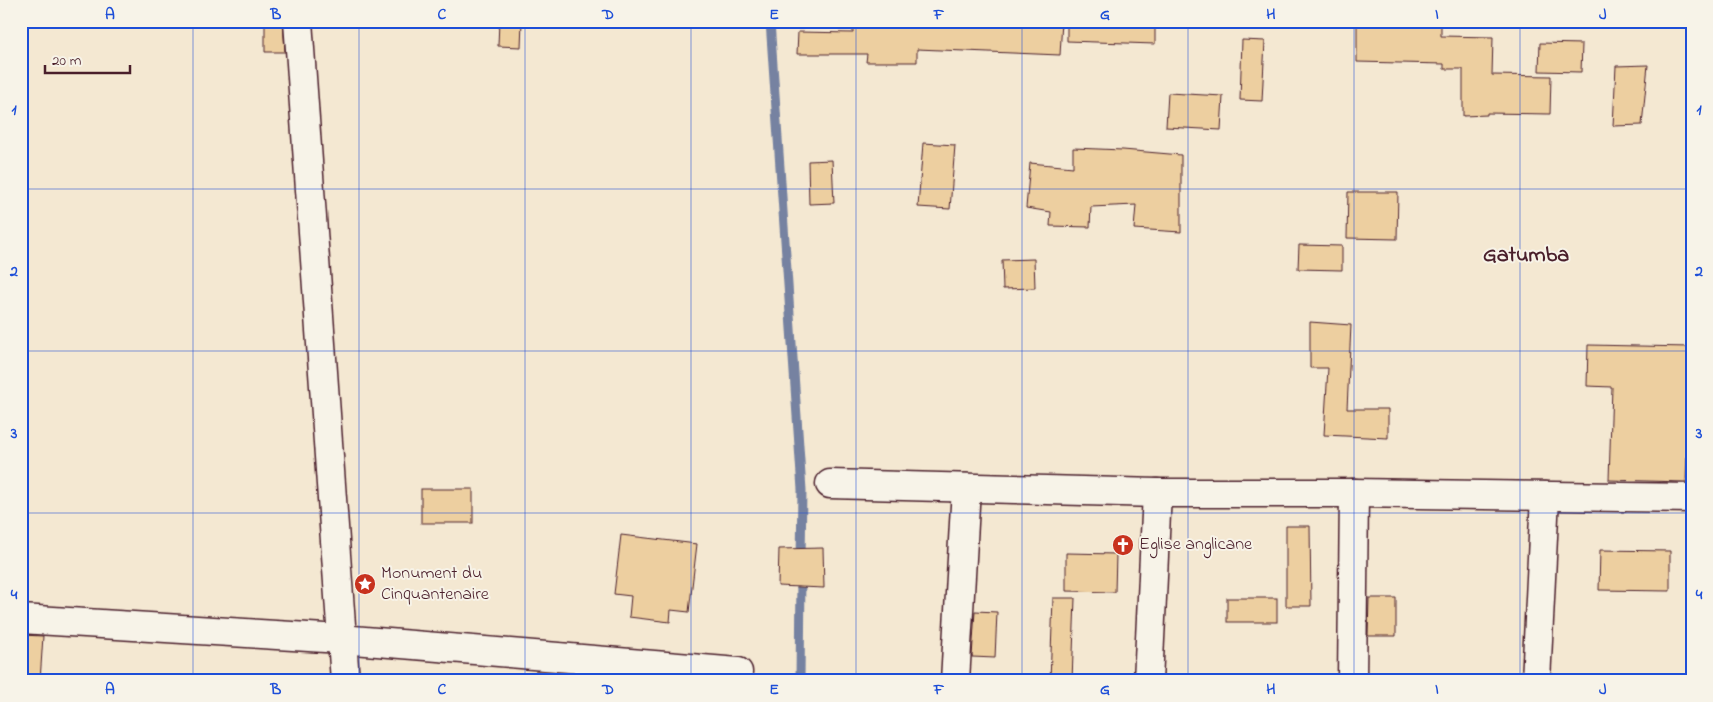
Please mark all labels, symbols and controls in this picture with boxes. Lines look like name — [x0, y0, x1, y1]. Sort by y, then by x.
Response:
text: A — [105, 3, 115, 27]
text: B — [270, 3, 282, 27]
text: C — [438, 3, 447, 27]
text: D — [601, 3, 614, 27]
text: E — [769, 3, 779, 27]
text: F — [933, 3, 945, 27]
text: G — [1100, 3, 1110, 27]
text: H — [1266, 3, 1276, 27]
text: I — [1435, 3, 1439, 27]
text: J — [1599, 3, 1607, 27]
scale bar — [45, 42, 130, 74]
text: 20 m — [52, 50, 82, 72]
text: 1 — [11, 98, 17, 122]
text: 1 — [1696, 98, 1702, 122]
district label: Gatumba — [1483, 240, 1569, 272]
text: 2 — [9, 260, 18, 284]
text: 2 — [1694, 260, 1703, 284]
text: 3 — [10, 422, 18, 446]
text: 3 — [1695, 422, 1703, 446]
place label: Eglise anglicane — [1139, 532, 1253, 559]
church icon: Eglise anglicane — [1111, 533, 1135, 557]
place label: Monument du Cinquantenaire — [381, 561, 490, 608]
place icon: Monument du Cinquantenaire — [353, 572, 377, 596]
text: 4 — [10, 583, 18, 607]
text: 4 — [1695, 583, 1703, 607]
text: A — [105, 678, 115, 702]
text: B — [270, 678, 282, 702]
text: C — [438, 678, 447, 702]
text: D — [601, 678, 614, 702]
text: E — [769, 678, 779, 702]
text: F — [933, 678, 945, 702]
text: G — [1100, 678, 1110, 702]
text: H — [1266, 678, 1276, 702]
text: I — [1435, 678, 1439, 702]
text: J — [1599, 678, 1607, 702]

